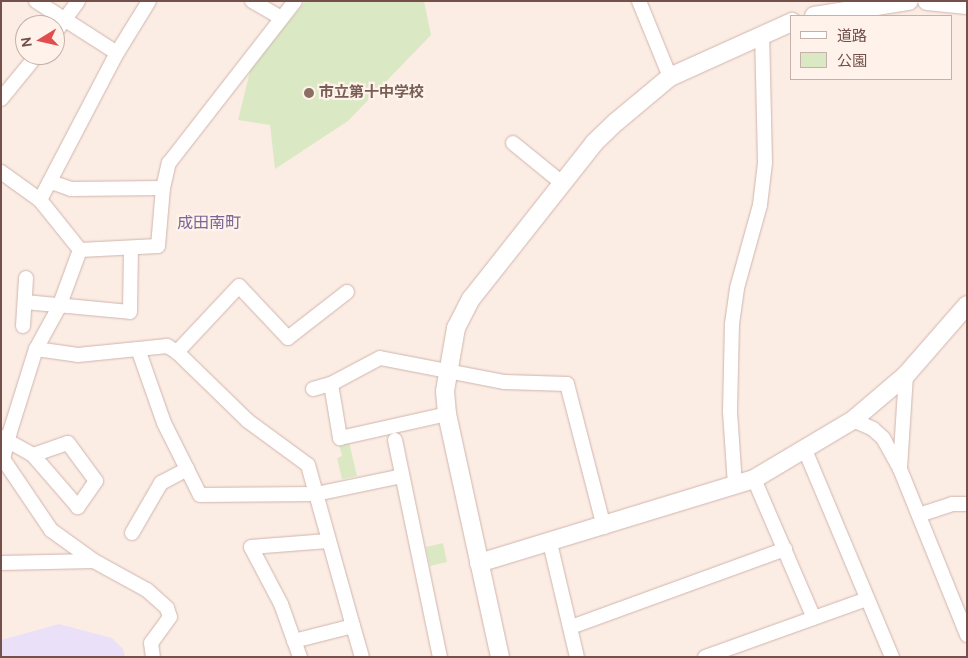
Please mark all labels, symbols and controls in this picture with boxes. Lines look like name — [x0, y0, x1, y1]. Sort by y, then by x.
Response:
north arrow — [15, 15, 65, 65]
legend — [790, 15, 953, 80]
text: 道路 — [837, 27, 867, 45]
text: N — [17, 36, 36, 48]
text: 公園 — [837, 52, 867, 70]
place label: 市立第十中学校 — [319, 84, 424, 102]
marker: 市立第十中学校 — [303, 87, 315, 99]
district label: 成田南町 — [177, 213, 241, 233]

